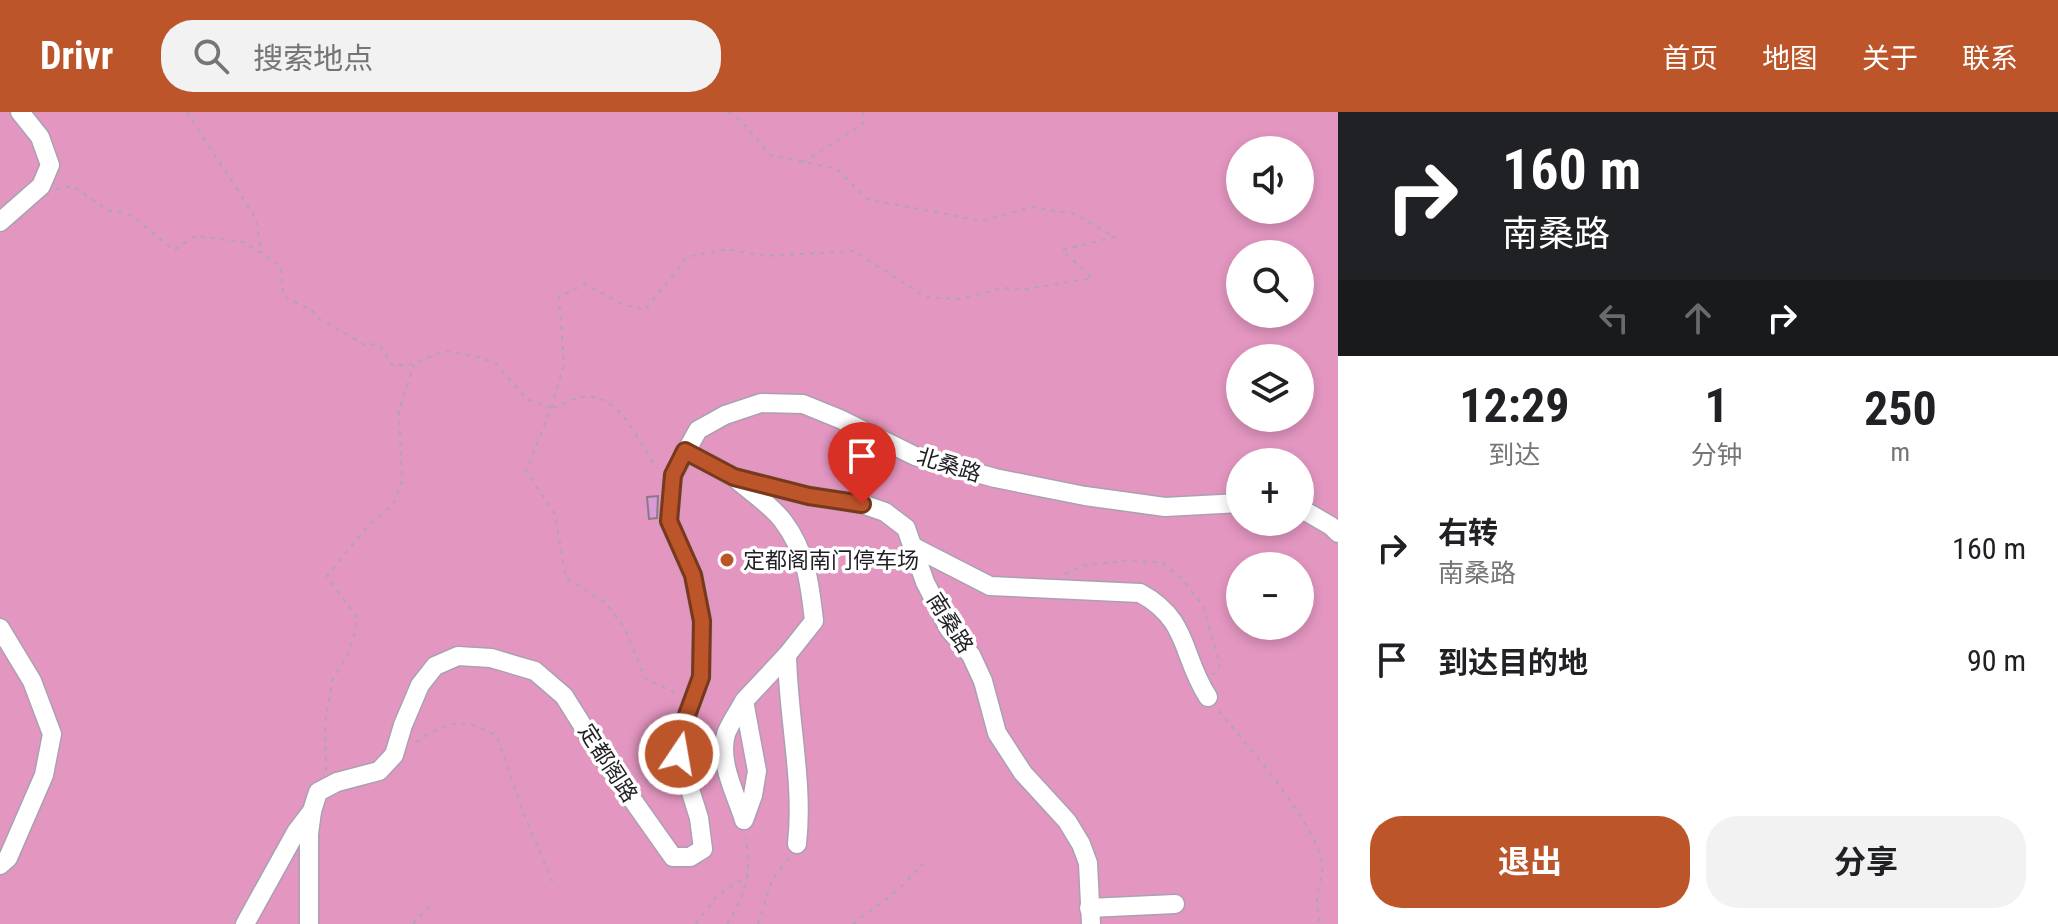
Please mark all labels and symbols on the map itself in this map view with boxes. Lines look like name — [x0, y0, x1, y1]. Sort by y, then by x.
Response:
pin — [828, 422, 896, 504]
street label: 北桑路 — [914, 443, 984, 487]
place label: 定都阁南门停车场 — [743, 548, 919, 573]
marker: 定都阁南门停车场 — [718, 551, 736, 569]
street label: 南桑路 — [922, 588, 978, 658]
position arrow — [637, 712, 721, 796]
street label: 定都阁路 — [574, 719, 642, 807]

